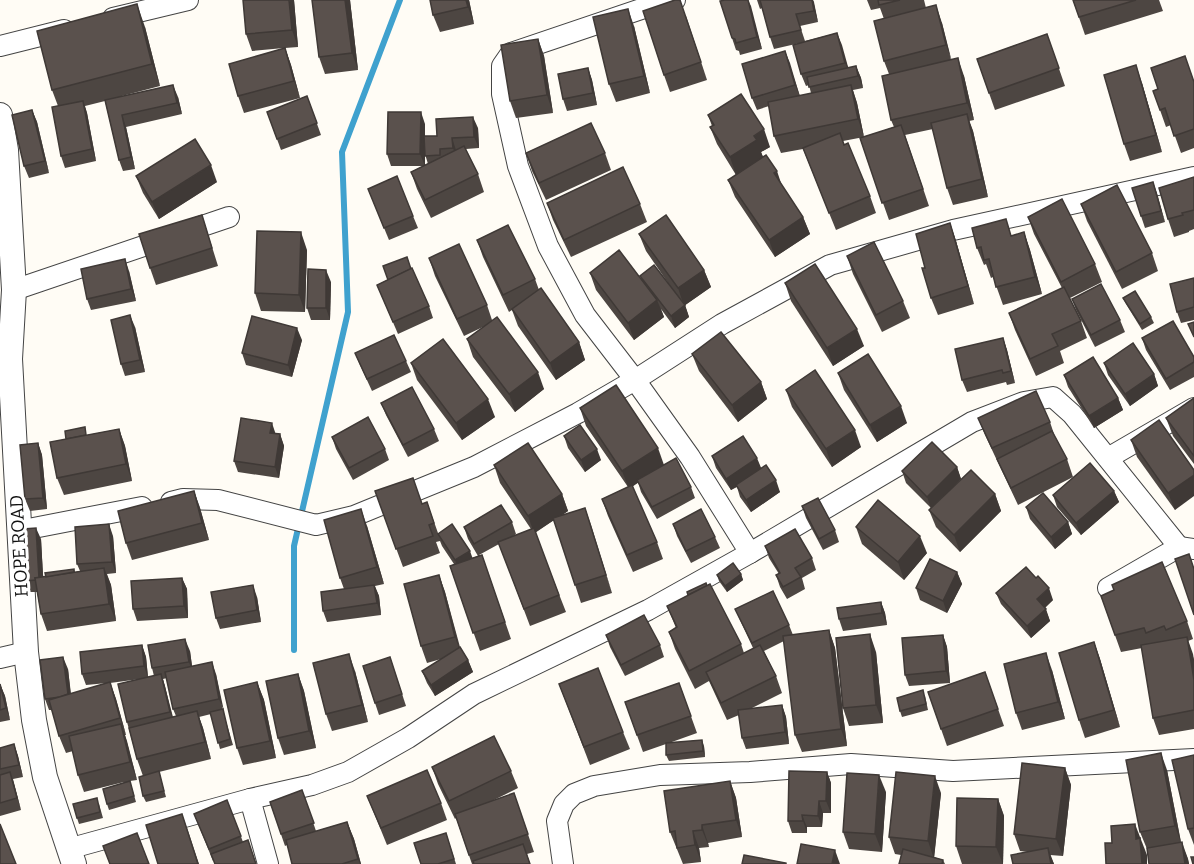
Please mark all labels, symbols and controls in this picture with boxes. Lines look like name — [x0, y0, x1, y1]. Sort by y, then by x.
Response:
street label: HOPE ROAD — [5, 494, 33, 598]

